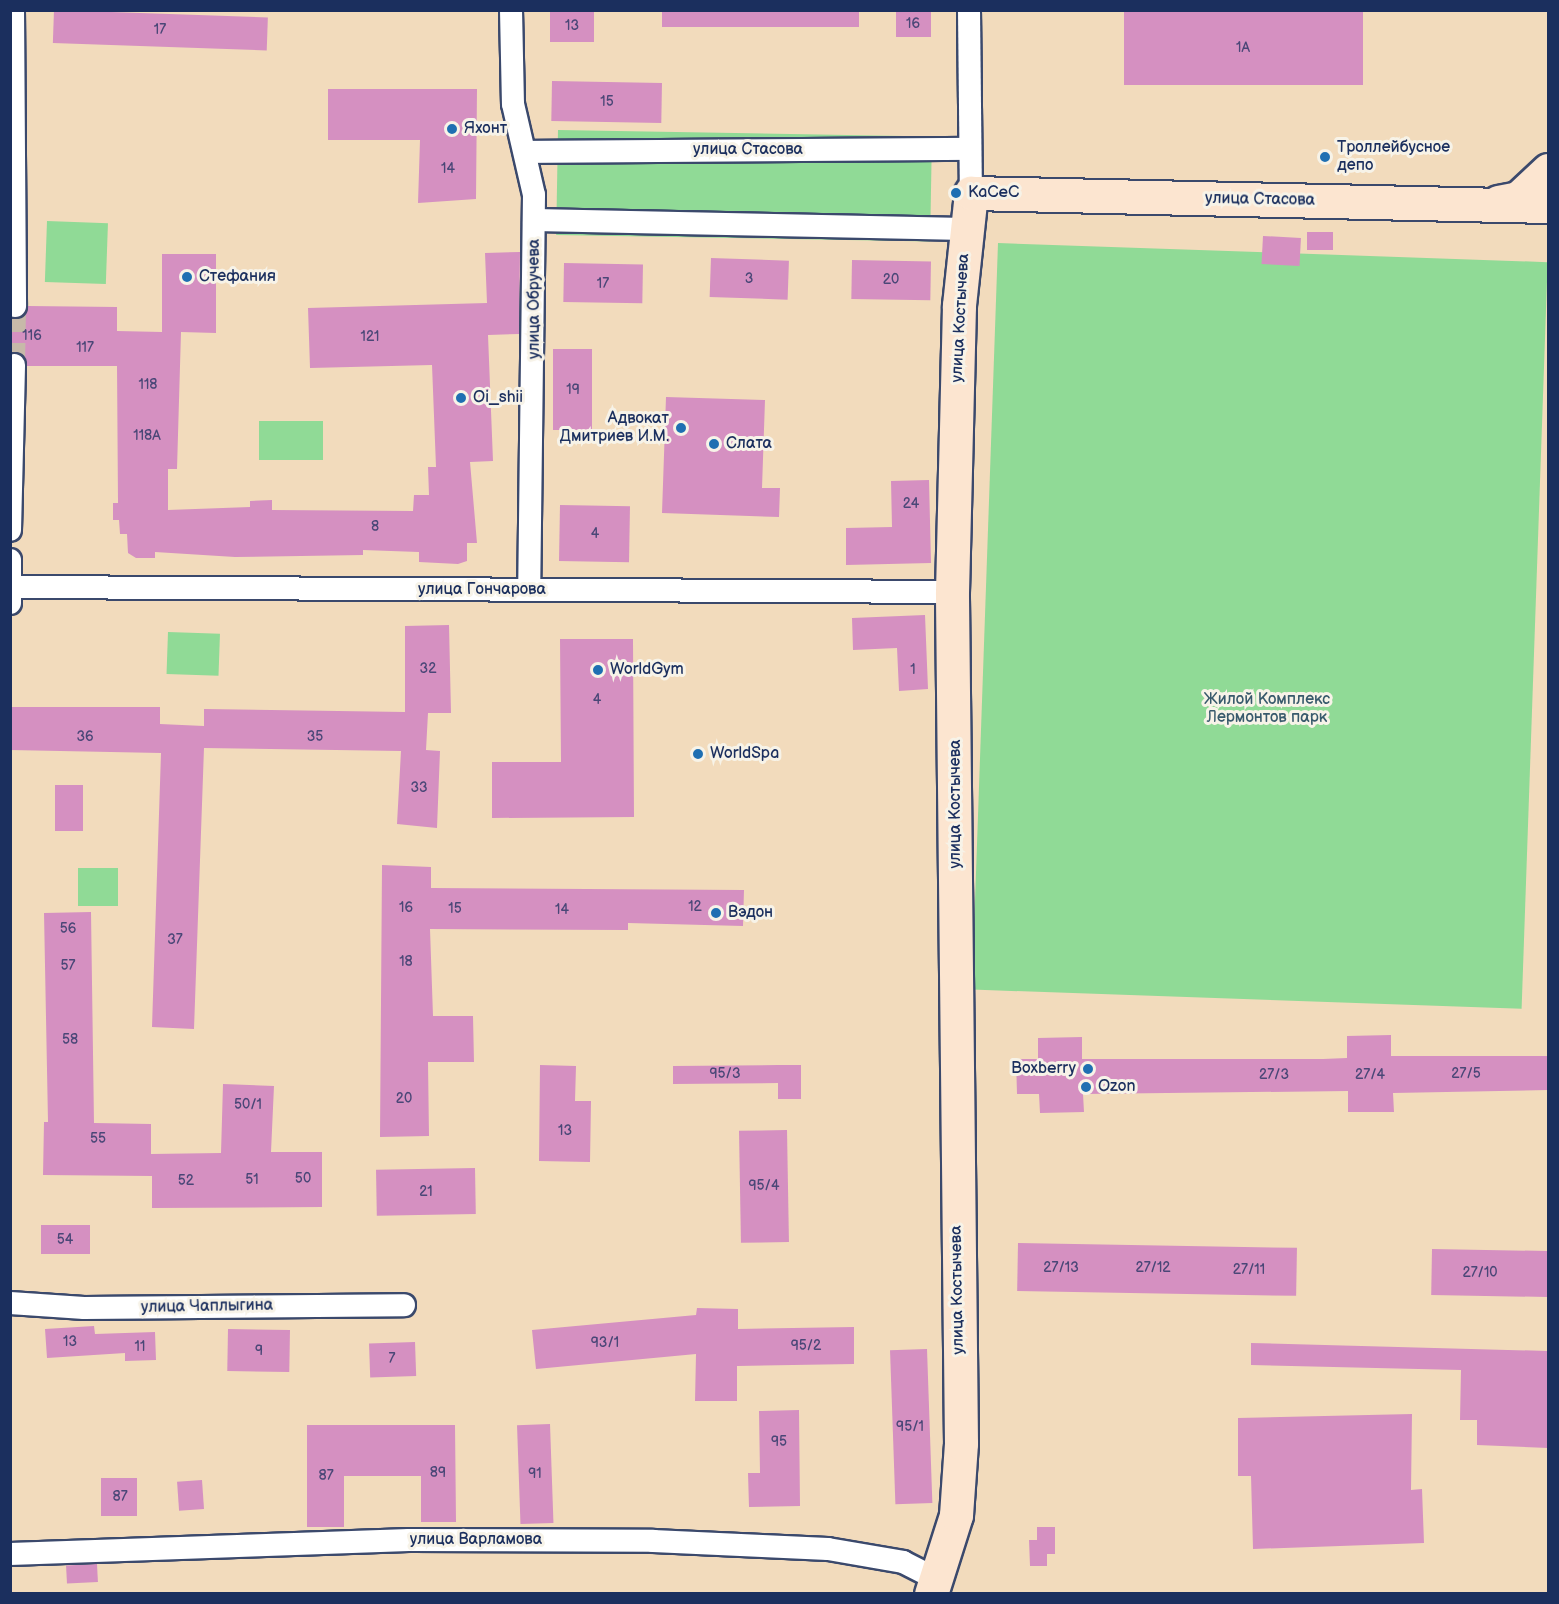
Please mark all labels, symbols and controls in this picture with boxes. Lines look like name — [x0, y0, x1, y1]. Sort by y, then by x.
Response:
house number: 16 — [906, 16, 920, 32]
house number: 13 — [565, 18, 579, 34]
house number: 17 — [154, 22, 166, 38]
house number: 1А — [1236, 40, 1250, 56]
house number: 15 — [600, 94, 614, 110]
place label: Яхонт — [464, 119, 507, 139]
marker: Яхонт — [445, 122, 459, 136]
place label: Троллейбусное депо — [1337, 138, 1450, 176]
street label: улица Стасова — [693, 140, 803, 160]
marker: Троллейбусное депо — [1318, 150, 1332, 164]
house number: 14 — [441, 161, 455, 177]
place label: KaCeC — [968, 183, 1019, 203]
marker: KaCeC — [949, 186, 963, 200]
street label: улица Стасова — [1205, 189, 1315, 211]
street label: улица Обручева — [525, 239, 545, 359]
street label: улица Костычева — [948, 253, 974, 383]
place label: Стефания — [199, 267, 276, 287]
marker: Стефания — [180, 270, 194, 284]
house number: 3 — [745, 271, 753, 287]
house number: 20 — [883, 272, 899, 288]
house number: 17 — [597, 276, 609, 292]
house number: 116 — [22, 328, 42, 344]
house number: 121 — [361, 329, 379, 345]
house number: 117 — [76, 340, 94, 356]
house number: 118 — [139, 377, 157, 393]
house number: 19 — [566, 382, 580, 398]
place label: Oi_shii — [473, 388, 523, 408]
marker: Oi_shii — [454, 391, 468, 405]
place label: Адвокат Дмитриев И.М. — [560, 409, 669, 447]
marker: Адвокат Дмитриев И.М. — [674, 421, 688, 435]
house number: 118А — [133, 428, 161, 444]
place label: Слата — [726, 434, 772, 454]
marker: Слата — [707, 437, 721, 451]
house number: 24 — [903, 496, 919, 512]
house number: 8 — [371, 519, 379, 535]
house number: 4 — [591, 526, 599, 542]
street label: улица Гончарова — [418, 580, 546, 600]
place label: WorldGym — [610, 660, 684, 680]
house number: 32 — [420, 661, 436, 677]
house number: 1 — [910, 662, 916, 678]
marker: WorldGym — [591, 663, 605, 677]
park label: Жилой Комплекс Лермонтов парк — [1204, 690, 1330, 728]
house number: 4 — [593, 692, 601, 708]
house number: 36 — [76, 729, 94, 745]
house number: 35 — [307, 729, 323, 745]
street label: улица Костычева — [946, 739, 966, 869]
place label: WorldSpa — [710, 744, 779, 764]
marker: WorldSpa — [691, 747, 705, 761]
house number: 33 — [410, 780, 428, 796]
house number: 12 — [688, 899, 702, 915]
house number: 16 — [399, 900, 413, 916]
house number: 15 — [448, 901, 462, 917]
house number: 14 — [555, 902, 569, 918]
place label: Вэдон — [728, 903, 773, 923]
marker: Вэдон — [709, 906, 723, 920]
house number: 56 — [60, 921, 76, 937]
house number: 37 — [167, 932, 183, 948]
house number: 18 — [399, 954, 413, 970]
house number: 57 — [61, 958, 75, 974]
house number: 58 — [62, 1032, 78, 1048]
place label: Boxberry — [1011, 1059, 1076, 1079]
marker: Boxberry — [1081, 1062, 1095, 1076]
house number: 95/3 — [709, 1066, 741, 1082]
house number: 27/5 — [1451, 1066, 1481, 1082]
house number: 27/3 — [1259, 1067, 1289, 1083]
house number: 27/4 — [1355, 1067, 1385, 1083]
place label: Ozon — [1098, 1077, 1136, 1097]
marker: Ozon — [1079, 1080, 1093, 1094]
house number: 20 — [396, 1091, 412, 1107]
house number: 50/1 — [234, 1097, 262, 1113]
house number: 13 — [558, 1123, 572, 1139]
house number: 55 — [90, 1131, 106, 1147]
house number: 50 — [295, 1171, 311, 1187]
house number: 51 — [245, 1172, 259, 1188]
house number: 52 — [178, 1173, 194, 1189]
house number: 95/4 — [749, 1178, 779, 1194]
house number: 21 — [419, 1184, 433, 1200]
street label: улица Костычева — [947, 1225, 969, 1355]
house number: 54 — [57, 1232, 73, 1248]
house number: 27/13 — [1043, 1260, 1079, 1276]
house number: 27/12 — [1135, 1260, 1171, 1276]
house number: 27/11 — [1233, 1262, 1265, 1278]
house number: 27/10 — [1462, 1265, 1498, 1281]
street label: улица Чаплыгина — [141, 1296, 273, 1318]
house number: 13 — [63, 1334, 77, 1350]
house number: 93/1 — [591, 1335, 619, 1351]
house number: 95/2 — [791, 1338, 821, 1354]
house number: 11 — [135, 1339, 145, 1355]
house number: 9 — [255, 1343, 263, 1359]
house number: 7 — [389, 1351, 395, 1367]
house number: 95/1 — [896, 1419, 924, 1435]
house number: 95 — [771, 1434, 787, 1450]
house number: 89 — [430, 1465, 446, 1481]
house number: 91 — [528, 1466, 542, 1482]
house number: 87 — [318, 1468, 334, 1484]
house number: 87 — [112, 1489, 128, 1505]
street label: улица Варламова — [410, 1530, 542, 1550]

